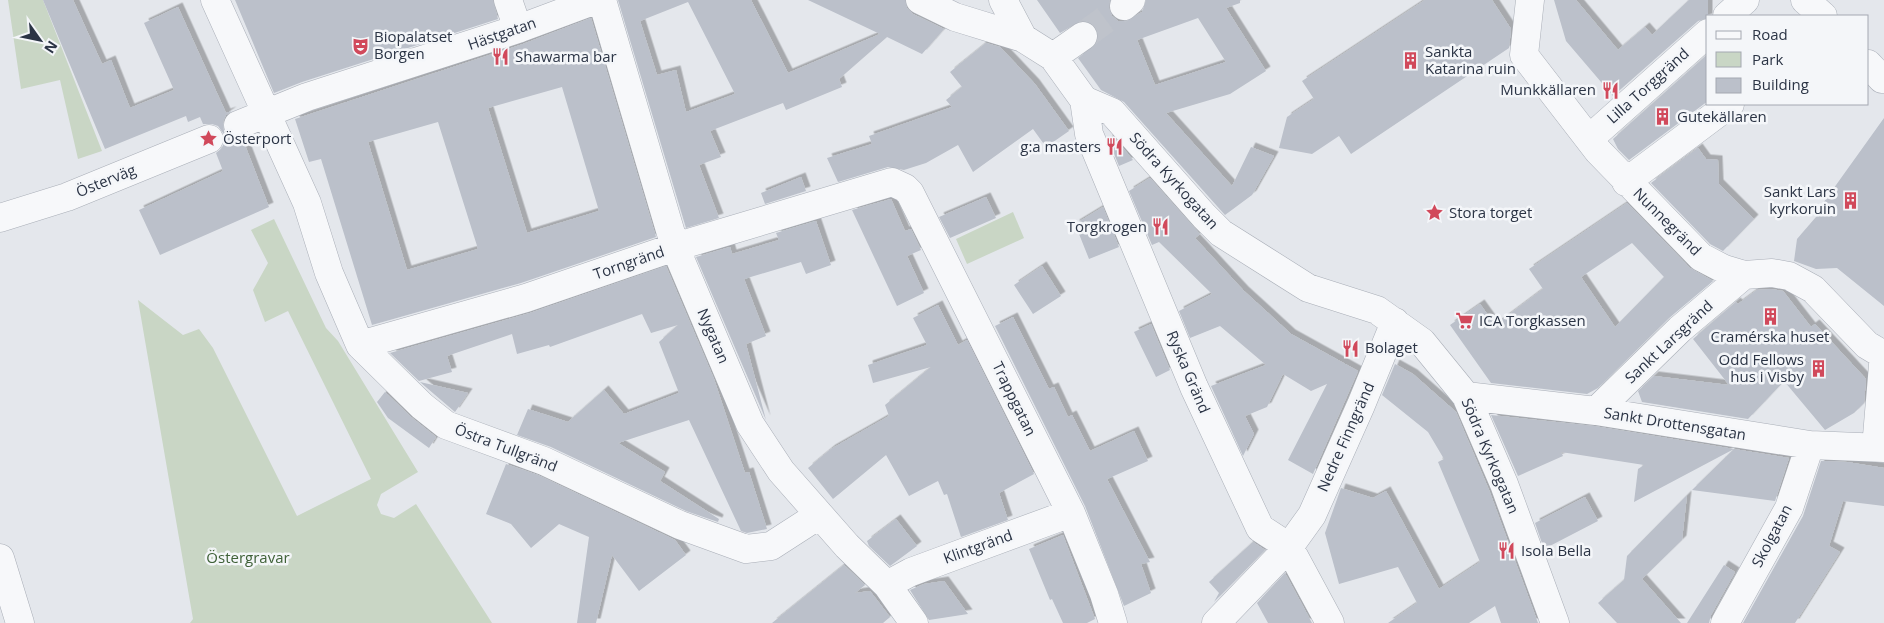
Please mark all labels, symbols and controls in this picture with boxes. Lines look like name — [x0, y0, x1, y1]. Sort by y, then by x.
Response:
street label: Hästgatan — [465, 12, 539, 54]
north arrow — [15, 15, 65, 65]
legend — [1706, 15, 1869, 105]
text: Road — [1752, 24, 1788, 44]
place label: Biopalatset Borgen — [374, 26, 452, 63]
theatre icon: Biopalatset Borgen — [350, 36, 370, 56]
text: N — [40, 37, 62, 57]
place label: Sankta Katarina ruin — [1425, 41, 1516, 78]
street label: Lilla Torggränd — [1602, 43, 1693, 127]
place label: Shawarma bar — [515, 46, 617, 66]
restaurant icon: Shawarma bar — [491, 47, 511, 67]
text: Park — [1752, 49, 1783, 69]
building icon: Sankta Katarina ruin — [1401, 51, 1421, 71]
text: Building — [1752, 74, 1809, 94]
place label: Munkkällaren — [1500, 79, 1596, 99]
restaurant icon: Munkkällaren — [1600, 80, 1620, 100]
place label: Gutekällaren — [1677, 106, 1767, 126]
building icon: Gutekällaren — [1653, 107, 1673, 127]
place label: Österport — [223, 128, 291, 148]
street label: Södra Kyrkogatan — [1126, 128, 1224, 233]
place icon: Österport — [199, 129, 219, 149]
place label: g:a masters — [1020, 136, 1101, 156]
restaurant icon: g:a masters — [1105, 137, 1125, 157]
street label: Österväg — [73, 159, 138, 201]
place label: Sankt Lars kyrkoruin — [1764, 181, 1836, 218]
street label: Nunnegränd — [1629, 183, 1706, 260]
building icon: Sankt Lars kyrkoruin — [1840, 191, 1860, 211]
place label: Stora torget — [1449, 202, 1532, 222]
place icon: Stora torget — [1425, 203, 1445, 223]
place label: Torgkrogen — [1067, 216, 1147, 236]
restaurant icon: Torgkrogen — [1151, 217, 1171, 237]
street label: Torngränd — [591, 241, 667, 283]
street label: Sankt Larsgränd — [1620, 295, 1717, 387]
street label: Nygatan — [693, 305, 734, 366]
building icon: Cramérska huset — [1760, 306, 1780, 326]
place label: ICA Torgkassen — [1479, 310, 1586, 330]
supermarket icon: ICA Torgkassen — [1455, 311, 1475, 331]
place label: Cramérska huset — [1711, 326, 1829, 346]
street label: Ryska Gränd — [1163, 327, 1215, 416]
place label: Bolaget — [1365, 337, 1418, 357]
restaurant icon: Bolaget — [1341, 338, 1361, 358]
place label: Odd Fellows hus i Visby — [1719, 349, 1804, 386]
street label: Trappgatan — [988, 358, 1042, 439]
building icon: Odd Fellows hus i Visby — [1808, 359, 1828, 379]
street label: Nedre Finngränd — [1312, 379, 1378, 495]
street label: Södra Kyrkogatan — [1458, 395, 1524, 517]
street label: Sankt Drottensgatan — [1603, 402, 1748, 444]
street label: Östra Tullgränd — [452, 418, 561, 476]
street label: Skolgatan — [1746, 501, 1796, 570]
street label: Klintgränd — [940, 524, 1015, 568]
place label: Isola Bella — [1521, 540, 1591, 560]
restaurant icon: Isola Bella — [1497, 541, 1517, 561]
park label: Östergravar — [206, 547, 290, 567]

